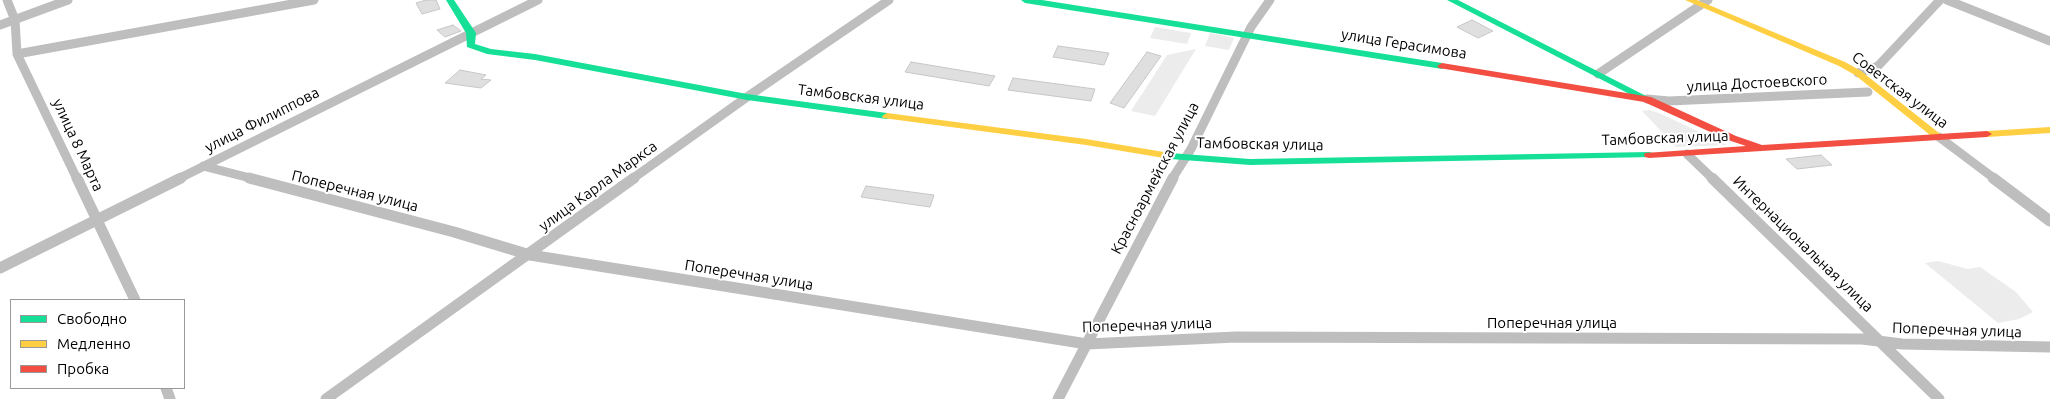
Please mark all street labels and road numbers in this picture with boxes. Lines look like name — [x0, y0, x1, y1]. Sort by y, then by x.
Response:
street label: улица Герасимова — [1340, 25, 1468, 63]
street label: Советская улица — [1848, 48, 1952, 132]
street label: улица Достоевского — [1686, 70, 1828, 96]
street label: Тамбовская улица — [797, 80, 925, 114]
street label: улица Филиппова — [202, 83, 322, 157]
street label: улица 8 Марта — [49, 96, 107, 194]
street label: Красноармейская улица — [1107, 99, 1203, 257]
street label: Тамбовская улица — [1601, 127, 1729, 149]
street label: Тамбовская улица — [1196, 134, 1324, 154]
street label: улица Карла Маркса — [535, 137, 661, 235]
street label: Поперечная улица — [290, 167, 420, 215]
street label: Интернациональная улица — [1729, 172, 1877, 316]
street label: Поперечная улица — [683, 256, 815, 294]
street label: Поперечная улица — [1082, 314, 1212, 336]
street label: Поперечная улица — [1487, 314, 1617, 332]
street label: Поперечная улица — [1892, 319, 2022, 341]

